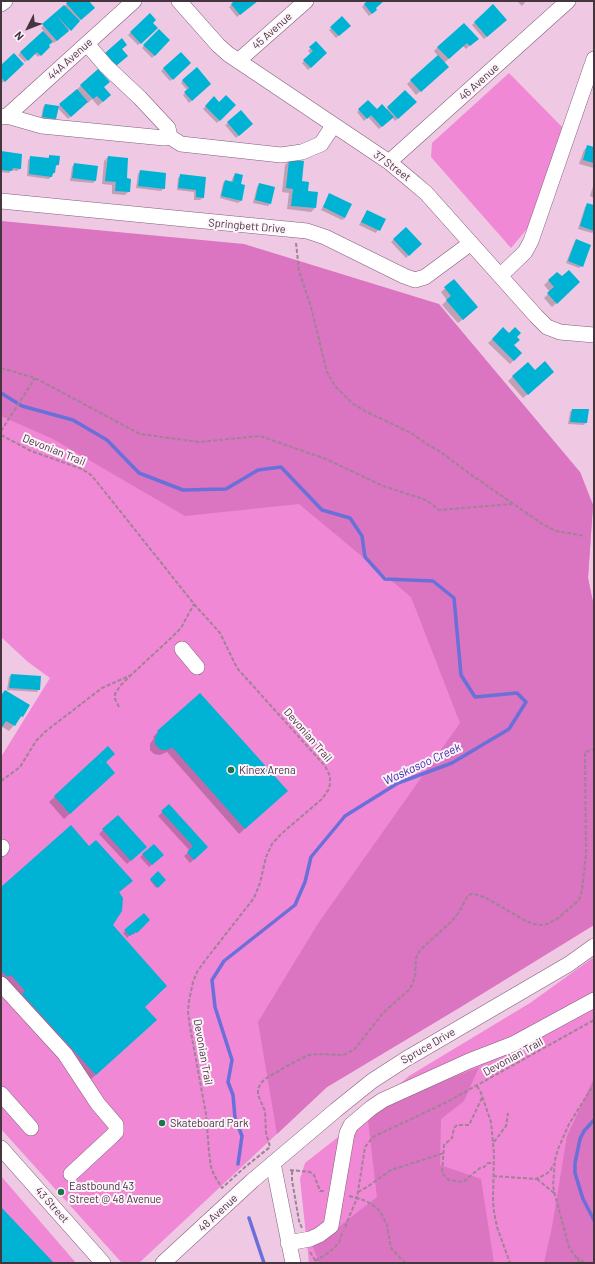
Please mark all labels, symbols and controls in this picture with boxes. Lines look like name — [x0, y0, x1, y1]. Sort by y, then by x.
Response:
north arrow — [8, 8, 48, 48]
street label: 45 Avenue — [249, 10, 295, 52]
text: N — [11, 29, 26, 43]
street label: 44A Avenue — [45, 35, 95, 83]
street label: 46 Avenue — [456, 61, 502, 103]
street label: 37 Street — [371, 148, 413, 184]
street label: Springbett Drive — [208, 216, 286, 236]
street label: Devonian Trail — [21, 431, 87, 469]
street label: Devonian Trail — [281, 706, 335, 764]
water label: Waskasoo Creek — [381, 740, 463, 788]
place label: Kinex Arena — [239, 763, 296, 777]
marker: Kinex Arena — [226, 765, 236, 775]
street label: Devonian Trail — [191, 1018, 215, 1086]
street label: Spruce Drive — [398, 1025, 458, 1067]
street label: Devonian Trail — [481, 1035, 545, 1079]
place label: Skateboard Park — [170, 1116, 248, 1130]
marker: Skateboard Park — [157, 1118, 167, 1128]
place label: Eastbound 43 Street @ 48 Avenue — [69, 1179, 161, 1205]
street label: 43 Street — [32, 1184, 72, 1226]
marker: Eastbound 43 Street @ 48 Avenue — [56, 1187, 66, 1197]
street label: 48 Avenue — [196, 1191, 240, 1235]

